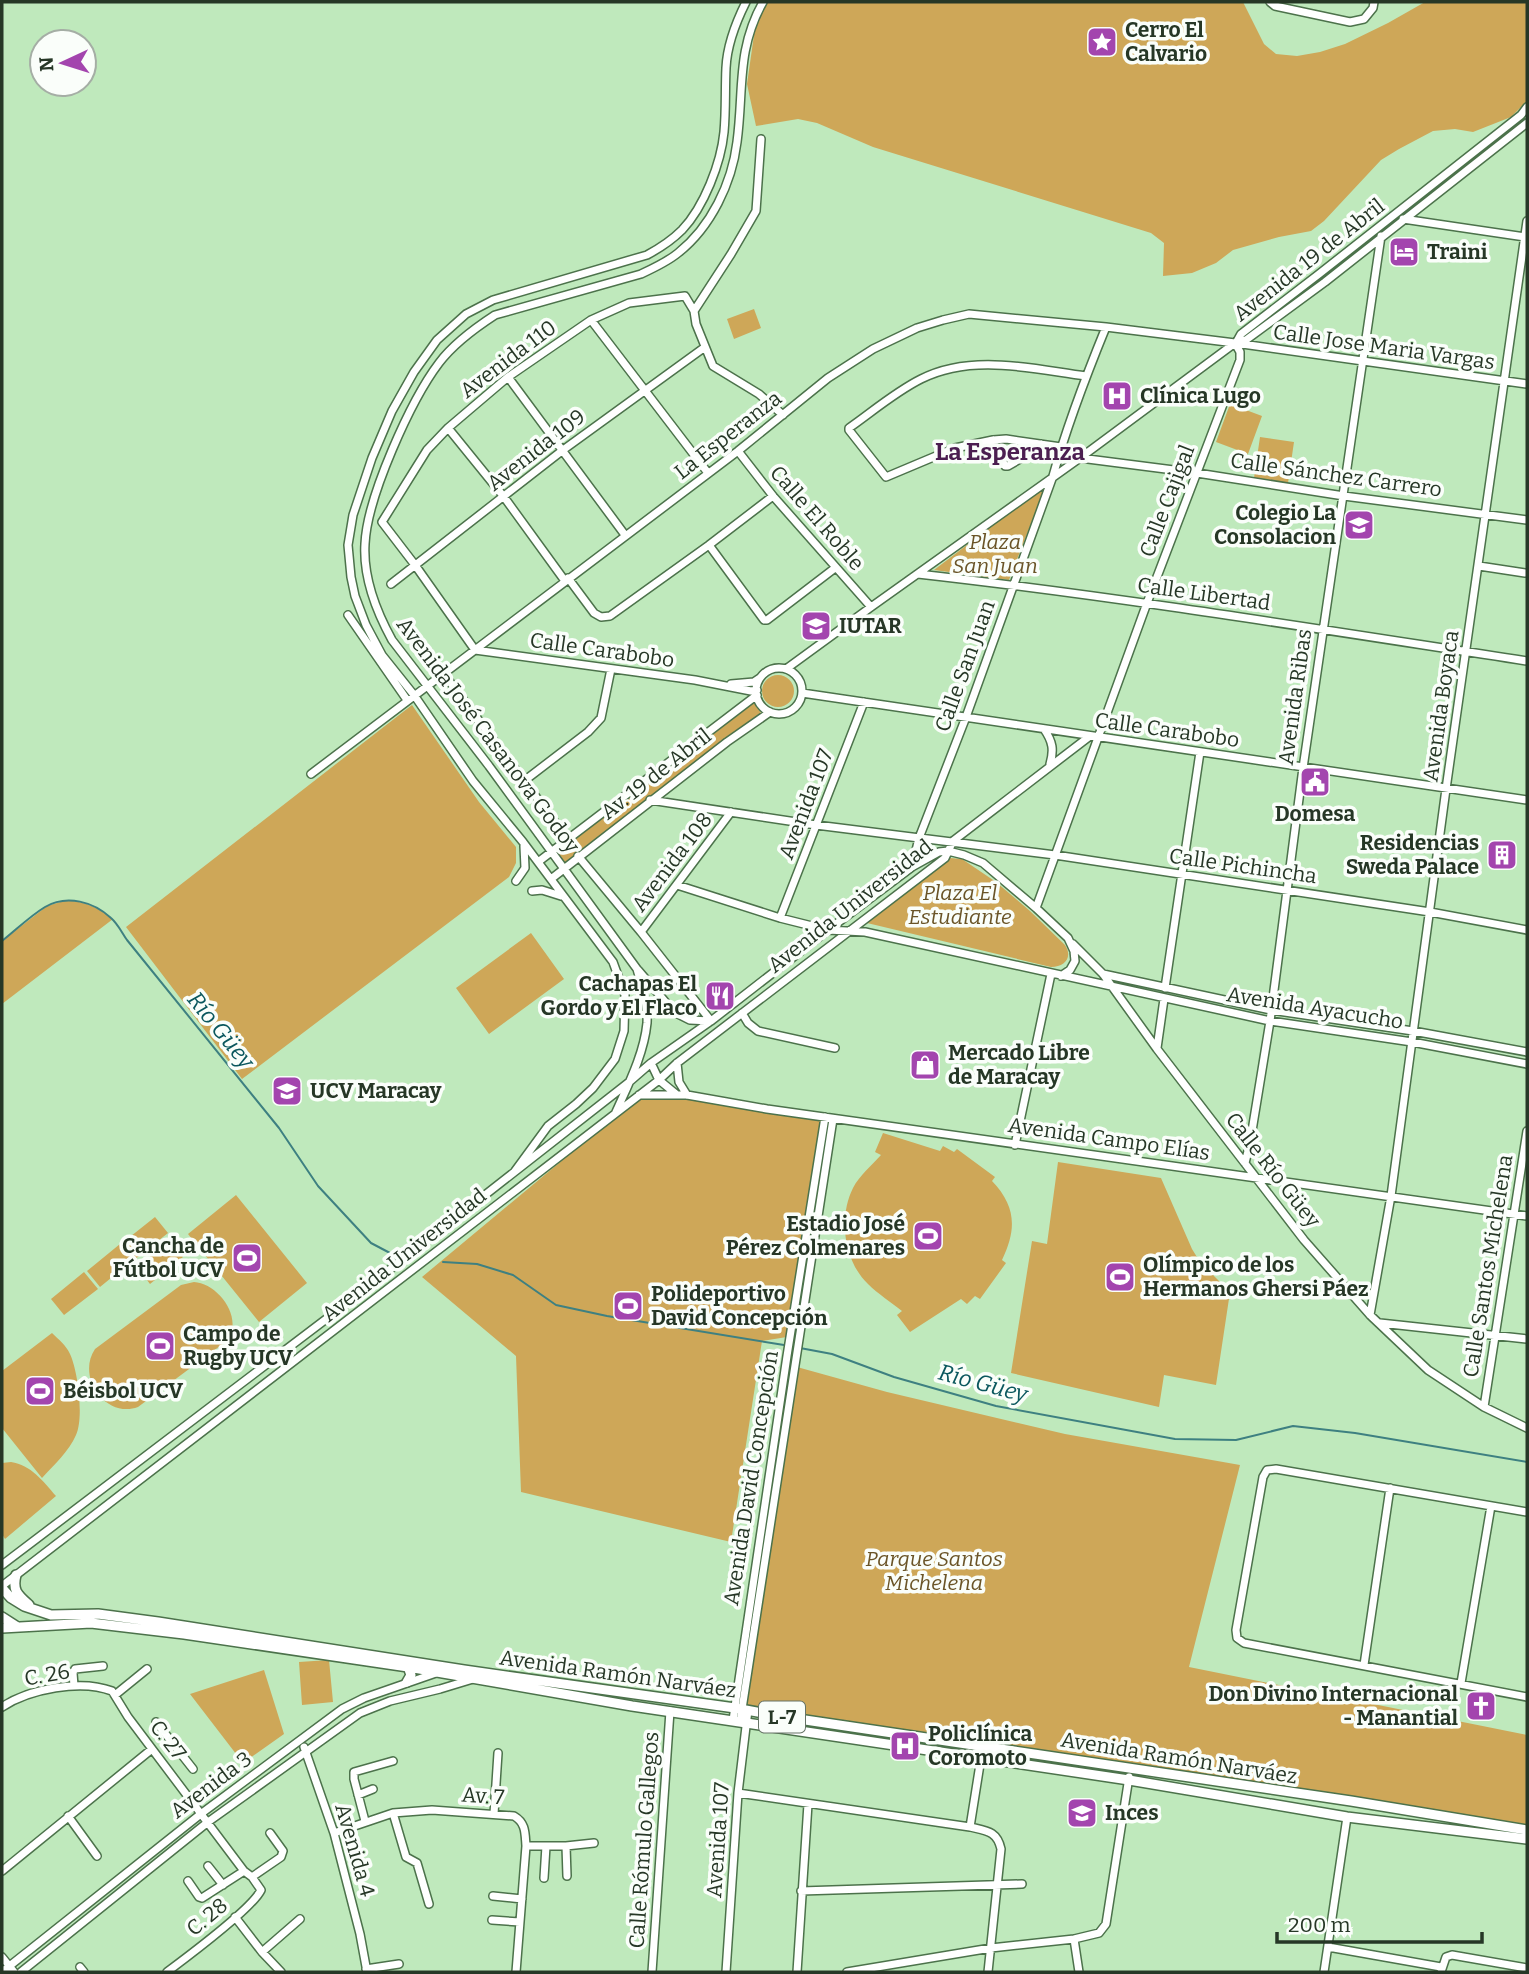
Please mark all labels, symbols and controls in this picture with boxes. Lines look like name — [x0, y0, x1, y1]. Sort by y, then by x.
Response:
place label: Cerro El Calvario — [1125, 17, 1207, 67]
place icon: Cerro El Calvario — [1085, 25, 1119, 59]
north arrow — [28, 28, 98, 98]
text: N — [35, 56, 59, 72]
street label: Avenida 19 de Abril — [1228, 193, 1390, 327]
hotel icon: Traini — [1387, 235, 1421, 269]
place label: Traini — [1427, 239, 1488, 265]
street label: Avenida 110 — [455, 314, 561, 404]
street label: Calle Jose Maria Vargas — [1272, 319, 1496, 375]
hospital icon: Clínica Lugo — [1100, 379, 1134, 413]
place label: Clínica Lugo — [1140, 383, 1261, 409]
street label: La Esperanza — [669, 385, 787, 485]
street label: Avenida 109 — [482, 404, 590, 496]
district label: La Esperanza — [935, 438, 1085, 466]
street label: Calle Cajigal — [1134, 441, 1200, 561]
street label: Calle Sánchez Carrero — [1229, 447, 1443, 503]
street label: Calle El Roble — [764, 460, 870, 576]
place label: Colegio La Consolacion — [1214, 500, 1336, 550]
school or university icon: Colegio La Consolacion — [1342, 508, 1376, 542]
park label: Plaza San Juan — [952, 529, 1038, 579]
street label: Calle Libertad — [1136, 572, 1272, 616]
street label: Calle San Juan — [929, 597, 1001, 735]
school or university icon: IUTAR — [799, 609, 833, 643]
street label: Avenida José Casanova Godoy — [391, 612, 586, 859]
place label: IUTAR — [839, 613, 902, 639]
street label: Calle Carabobo — [528, 627, 676, 673]
street label: Avenida Ribas — [1273, 627, 1317, 767]
street label: Avenida Boyaca — [1418, 628, 1465, 783]
street label: Calle Carabobo — [1093, 707, 1241, 753]
street label: Av. 19 de Abril — [595, 723, 717, 825]
street label: Avenida 107 — [773, 745, 839, 863]
public building icon: Domesa — [1298, 765, 1332, 799]
place label: Domesa — [1275, 801, 1356, 827]
street label: Avenida 108 — [626, 807, 718, 917]
place label: Residencias Sweda Palace — [1346, 830, 1479, 880]
street label: Avenida Universidad — [762, 834, 938, 978]
building icon: Residencias Sweda Palace — [1485, 838, 1519, 872]
street label: Calle Pichincha — [1167, 843, 1319, 889]
park label: Plaza El Estudiante — [908, 880, 1012, 930]
place label: Cachapas El Gordo y El Flaco — [541, 971, 697, 1021]
restaurant icon: Cachapas El Gordo y El Flaco — [703, 979, 737, 1013]
street label: Avenida Ayacucho — [1225, 981, 1405, 1035]
water label: Río Güey — [182, 986, 261, 1075]
place label: Mercado Libre de Maracay — [948, 1040, 1090, 1090]
shop icon: Mercado Libre de Maracay — [908, 1048, 942, 1082]
school or university icon: UCV Maracay — [270, 1074, 304, 1108]
place label: UCV Maracay — [310, 1078, 442, 1104]
street label: Calle Río Güey — [1220, 1107, 1327, 1233]
street label: Avenida Campo Elías — [1006, 1112, 1212, 1166]
street label: Calle Santos Michelena — [1458, 1152, 1519, 1379]
street label: Avenida Universidad — [316, 1183, 492, 1327]
place label: Estadio José Pérez Colmenares — [726, 1211, 905, 1261]
sports icon: Estadio José Pérez Colmenares — [911, 1219, 945, 1253]
place label: Cancha de Fútbol UCV — [113, 1233, 224, 1283]
sports icon: Cancha de Fútbol UCV — [230, 1241, 264, 1275]
place label: Olímpico de los Hermanos Ghersi Páez — [1143, 1252, 1369, 1302]
sports icon: Olímpico de los Hermanos Ghersi Páez — [1103, 1260, 1137, 1294]
place label: Polideportivo David Concepción — [651, 1281, 828, 1331]
sports icon: Polideportivo David Concepción — [611, 1289, 645, 1323]
place label: Campo de Rugby UCV — [183, 1321, 293, 1371]
sports icon: Campo de Rugby UCV — [143, 1329, 177, 1363]
street label: Avenida David Concepción — [718, 1349, 784, 1607]
water label: Río Güey — [935, 1358, 1032, 1409]
sports icon: Béisbol UCV — [23, 1374, 57, 1408]
place label: Béisbol UCV — [63, 1378, 183, 1404]
park label: Parque Santos Michelena — [865, 1546, 1003, 1596]
street label: Avenida Ramón Narváez — [498, 1644, 738, 1704]
street label: C. 26 — [22, 1658, 72, 1692]
place label: Don Divino Internacional - Manantial — [1208, 1681, 1458, 1731]
church icon: Don Divino Internacional - Manantial — [1464, 1689, 1498, 1723]
road number: L-7 — [759, 1702, 805, 1732]
street label: C. 27 — [144, 1715, 192, 1766]
place label: Policlínica Coromoto — [928, 1721, 1033, 1771]
street label: Avenida Ramón Narváez — [1059, 1726, 1299, 1790]
hospital icon: Policlínica Coromoto — [888, 1729, 922, 1763]
street label: Calle Rómulo Gallegos — [623, 1731, 665, 1949]
street label: Avenida 3 — [165, 1746, 257, 1824]
street label: Avenida 107 — [701, 1781, 735, 1899]
street label: Av. 7 — [461, 1782, 506, 1810]
school or university icon: Inces — [1065, 1796, 1099, 1830]
street label: Avenida 4 — [329, 1800, 381, 1900]
place label: Inces — [1105, 1800, 1159, 1826]
street label: C. 28 — [181, 1892, 233, 1942]
scale bar — [1277, 1900, 1482, 1944]
text: 200 m — [1288, 1912, 1351, 1938]

